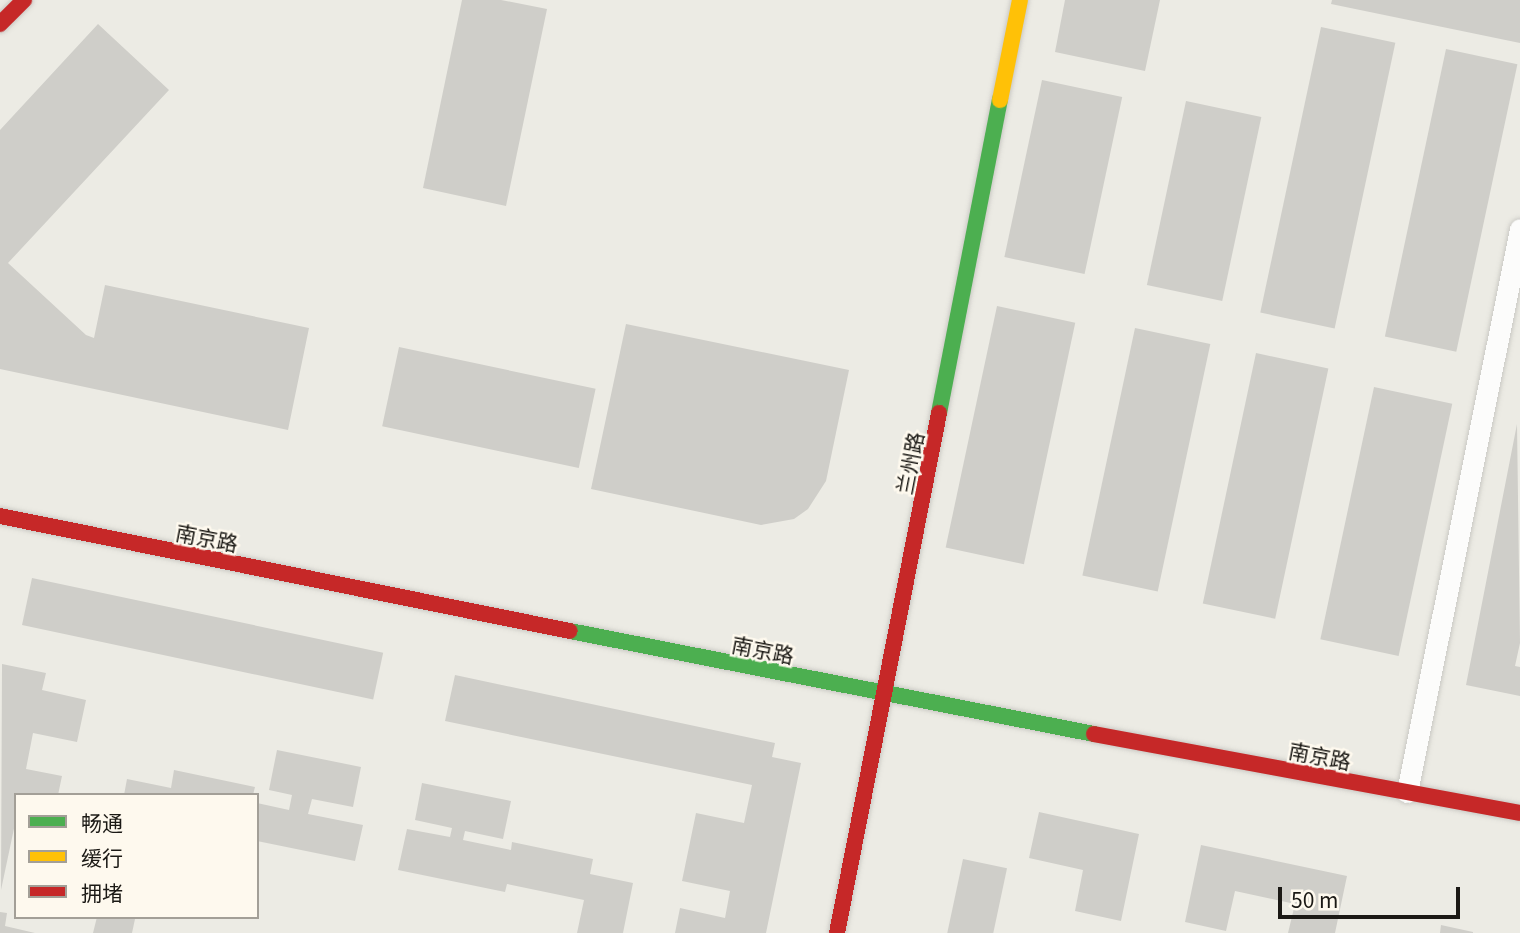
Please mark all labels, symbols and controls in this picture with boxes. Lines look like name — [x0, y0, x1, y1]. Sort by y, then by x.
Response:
street label: 兰州路 — [891, 430, 927, 496]
street label: 南京路 — [174, 519, 240, 555]
street label: 南京路 — [730, 631, 796, 667]
street label: 南京路 — [1287, 737, 1353, 773]
legend — [14, 793, 259, 919]
text: 畅通 — [81, 807, 123, 837]
text: 缓行 — [81, 842, 123, 872]
scale bar — [1282, 874, 1464, 918]
text: 拥堵 — [81, 877, 123, 907]
text: 50 m — [1291, 884, 1338, 914]

